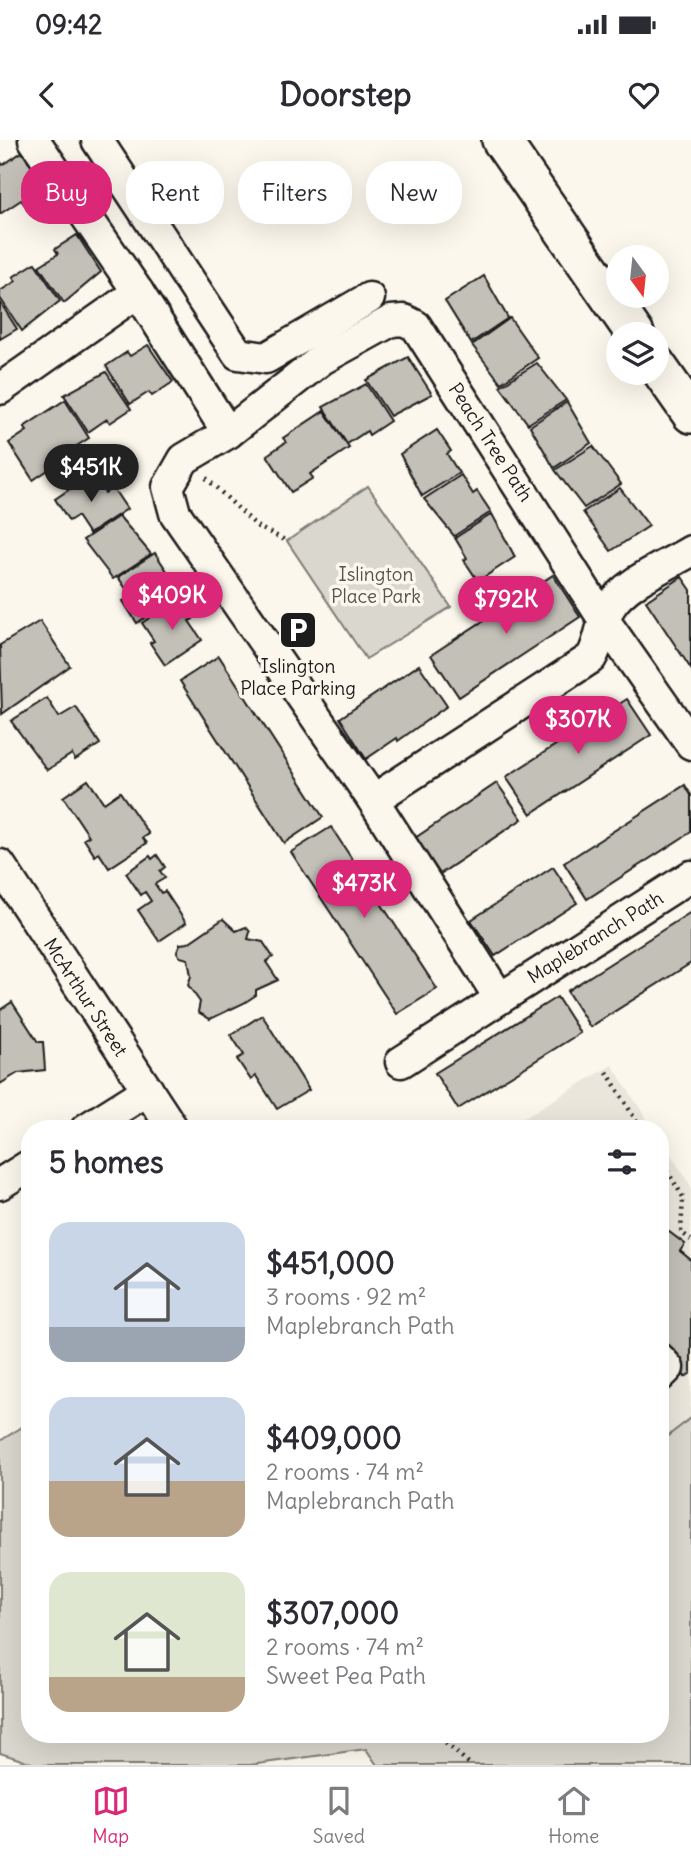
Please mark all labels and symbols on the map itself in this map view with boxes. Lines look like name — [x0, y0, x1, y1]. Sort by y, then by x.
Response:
north arrow — [606, 245, 668, 308]
street label: Peach Tree Path — [444, 378, 538, 506]
pin: $451K — [42, 444, 140, 504]
park label: Islington Place Park — [331, 562, 421, 608]
pin: $409K — [123, 573, 221, 632]
pin: $792K — [457, 576, 555, 636]
parking icon: Islington Place Parking — [277, 609, 319, 651]
place label: Islington Place Parking — [240, 654, 356, 700]
pin: $307K — [529, 696, 627, 756]
pin: $473K — [315, 860, 413, 920]
street label: Maplebranch Path — [523, 886, 667, 988]
street label: McArthur Street — [39, 933, 133, 1061]

